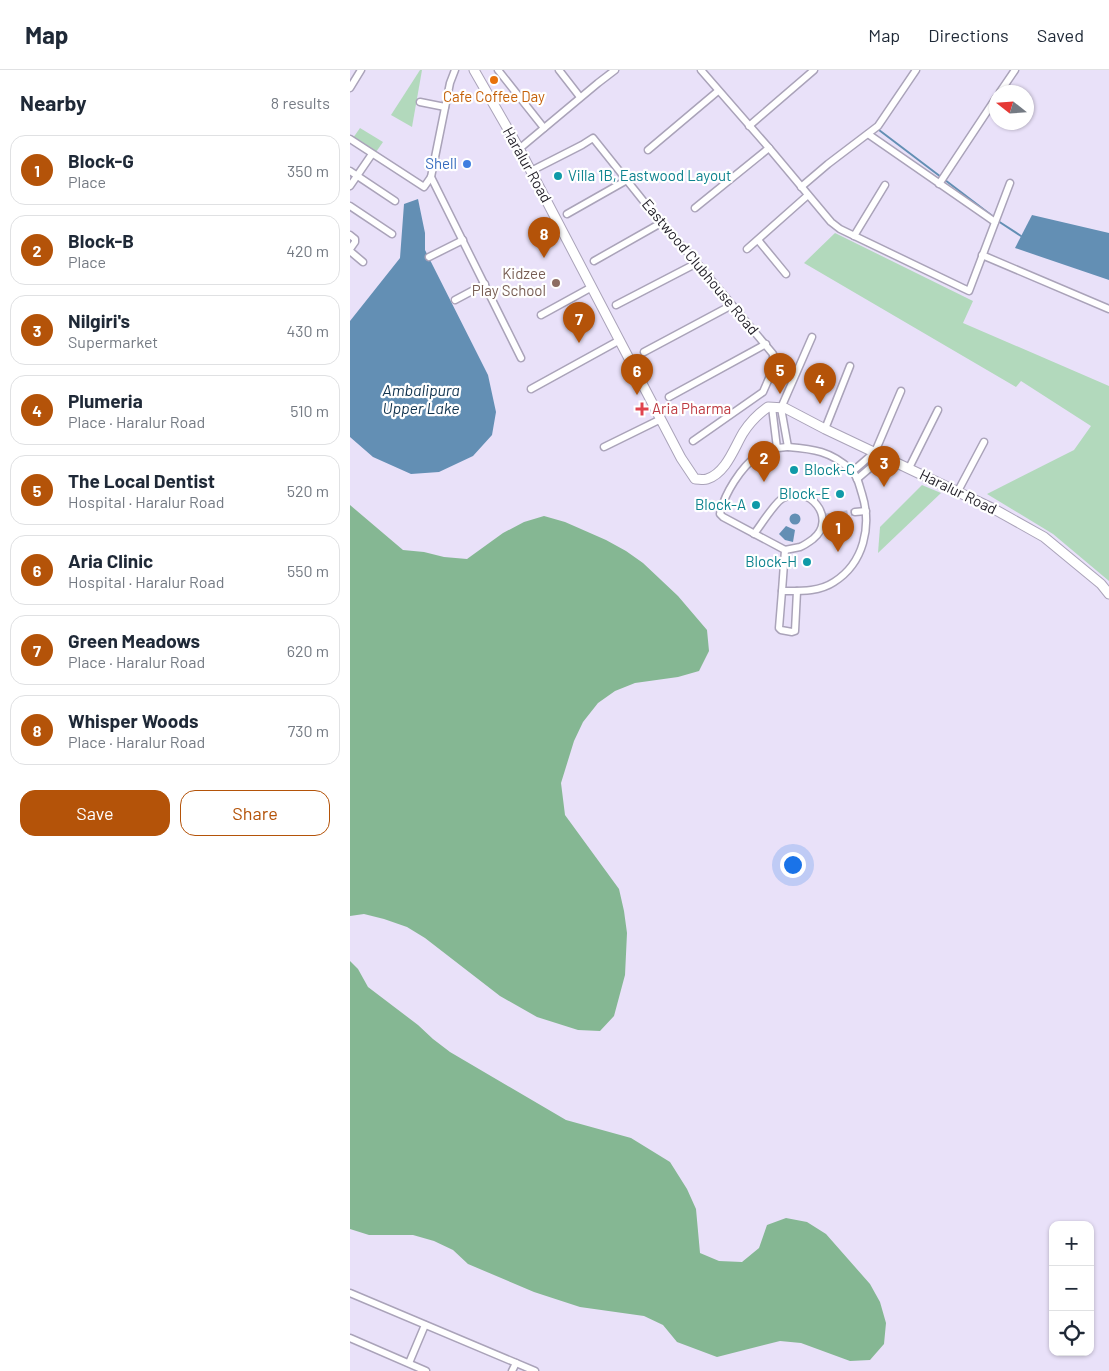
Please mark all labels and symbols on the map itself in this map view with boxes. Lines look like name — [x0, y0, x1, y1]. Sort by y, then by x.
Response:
marker: Cafe Coffee Day — [488, 74, 500, 86]
north arrow — [989, 85, 1034, 130]
place label: Cafe Coffee Day — [443, 87, 545, 105]
street label: Haralur Road — [500, 124, 556, 205]
place label: Shell — [425, 154, 457, 172]
marker: Shell — [461, 158, 473, 170]
place label: Villa 1B, Eastwood Layout — [568, 166, 732, 184]
marker: Villa 1B, Eastwood Layout — [552, 170, 564, 182]
street label: Eastwood Clubhouse Road — [639, 195, 763, 338]
pin: 8 — [528, 217, 560, 258]
place label: Kidzee Play School — [472, 264, 546, 299]
marker: Kidzee Play School — [550, 277, 562, 289]
pin: 7 — [563, 302, 595, 343]
pin: 5 — [764, 353, 796, 394]
pin: 6 — [621, 354, 653, 395]
pin: 4 — [804, 363, 836, 404]
water label: Ambalipura Upper Lake — [382, 380, 460, 417]
place label: Aria Pharma — [652, 399, 731, 417]
marker: Aria Pharma — [636, 403, 648, 415]
pin: 2 — [748, 441, 780, 482]
pin: 3 — [868, 446, 900, 487]
place label: Block-C — [804, 460, 855, 478]
marker: Block-C — [788, 464, 800, 476]
street label: Haralur Road — [917, 465, 1000, 518]
place label: Block-E — [779, 484, 830, 502]
marker: Block-E — [834, 488, 846, 500]
place label: Block-A — [695, 495, 746, 513]
marker: Block-A — [750, 499, 762, 511]
pin: 1 — [822, 511, 854, 552]
place label: Block-H — [745, 552, 797, 570]
marker: Block-H — [801, 556, 813, 568]
your location — [780, 852, 806, 878]

